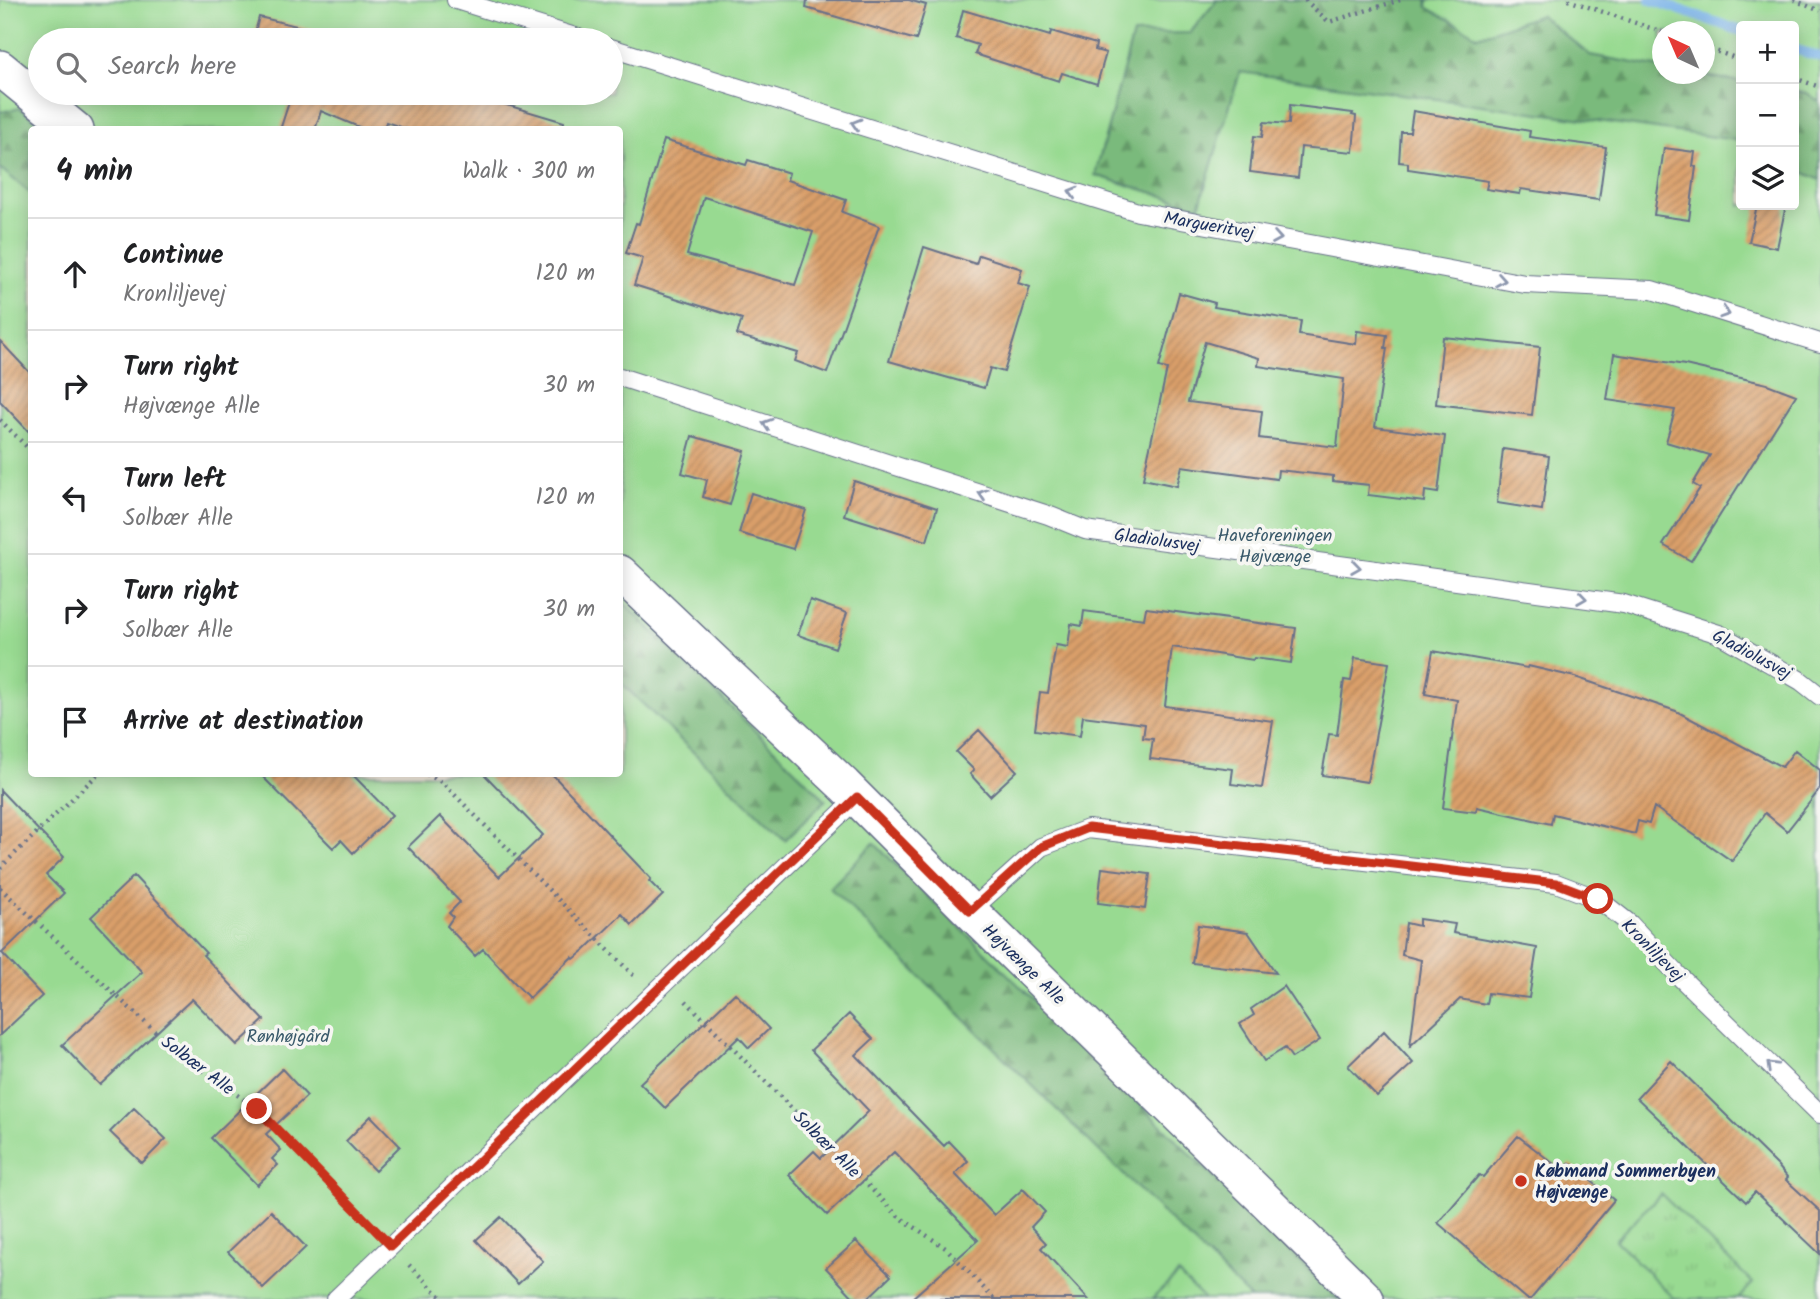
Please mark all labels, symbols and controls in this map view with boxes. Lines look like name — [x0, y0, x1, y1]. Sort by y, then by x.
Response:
north arrow — [1652, 21, 1715, 84]
map controls — [1736, 21, 1799, 210]
button: + — [1736, 21, 1799, 84]
search box — [28, 28, 623, 105]
text: Search here — [108, 46, 236, 88]
icon: search — [52, 48, 90, 86]
button: − — [1736, 84, 1799, 147]
one-way arrow — [850, 118, 862, 133]
button: layers — [1736, 147, 1799, 210]
text: 4 min — [56, 148, 133, 196]
text: Walk · 300 m — [462, 154, 595, 190]
one-way arrow — [1067, 186, 1080, 200]
street label: Margueritvej — [1161, 204, 1258, 249]
one-way arrow — [1272, 230, 1283, 245]
text: Continue — [123, 235, 224, 277]
icon: ahead — [56, 255, 94, 293]
text: 120 m — [535, 256, 595, 292]
one-way arrow — [1495, 271, 1507, 286]
text: Kronliljevej — [123, 277, 226, 313]
one-way arrow — [1718, 305, 1730, 320]
text: Turn right — [123, 347, 239, 389]
icon: right — [56, 367, 94, 405]
text: 30 m — [543, 368, 595, 404]
text: Højvænge Alle — [123, 389, 260, 425]
one-way arrow — [761, 418, 773, 433]
text: Turn left — [123, 459, 226, 501]
icon: left — [56, 479, 94, 517]
text: 120 m — [535, 480, 595, 516]
one-way arrow — [978, 488, 990, 503]
text: Solbær Alle — [123, 501, 233, 537]
street label: Gladiolusvej — [1112, 521, 1203, 562]
park label: Haveforeningen Højvænge — [1218, 522, 1332, 572]
one-way arrow — [1350, 560, 1362, 575]
text: Turn right — [123, 571, 239, 613]
icon: right — [56, 591, 94, 629]
one-way arrow — [1576, 591, 1587, 606]
text: 30 m — [543, 592, 595, 628]
text: Solbær Alle — [123, 613, 233, 649]
street label: Gladiolusvej — [1706, 622, 1797, 689]
text: Arrive at destination — [123, 701, 363, 743]
icon: arrive — [56, 703, 94, 741]
route start — [1582, 883, 1613, 914]
street label: Kronliljevej — [1613, 912, 1692, 991]
street label: Højvænge Alle — [974, 917, 1072, 1013]
park label: Rønhøjgård — [247, 1023, 330, 1052]
street label: Solbær Alle — [154, 1029, 240, 1104]
one-way arrow — [1767, 1062, 1779, 1074]
route end — [241, 1093, 272, 1124]
street label: Solbær Alle — [785, 1104, 867, 1186]
place label: Købmand Sommerbyen Højvænge — [1535, 1158, 1716, 1208]
marker: Købmand Sommerbyen Højvænge — [1513, 1173, 1529, 1189]

